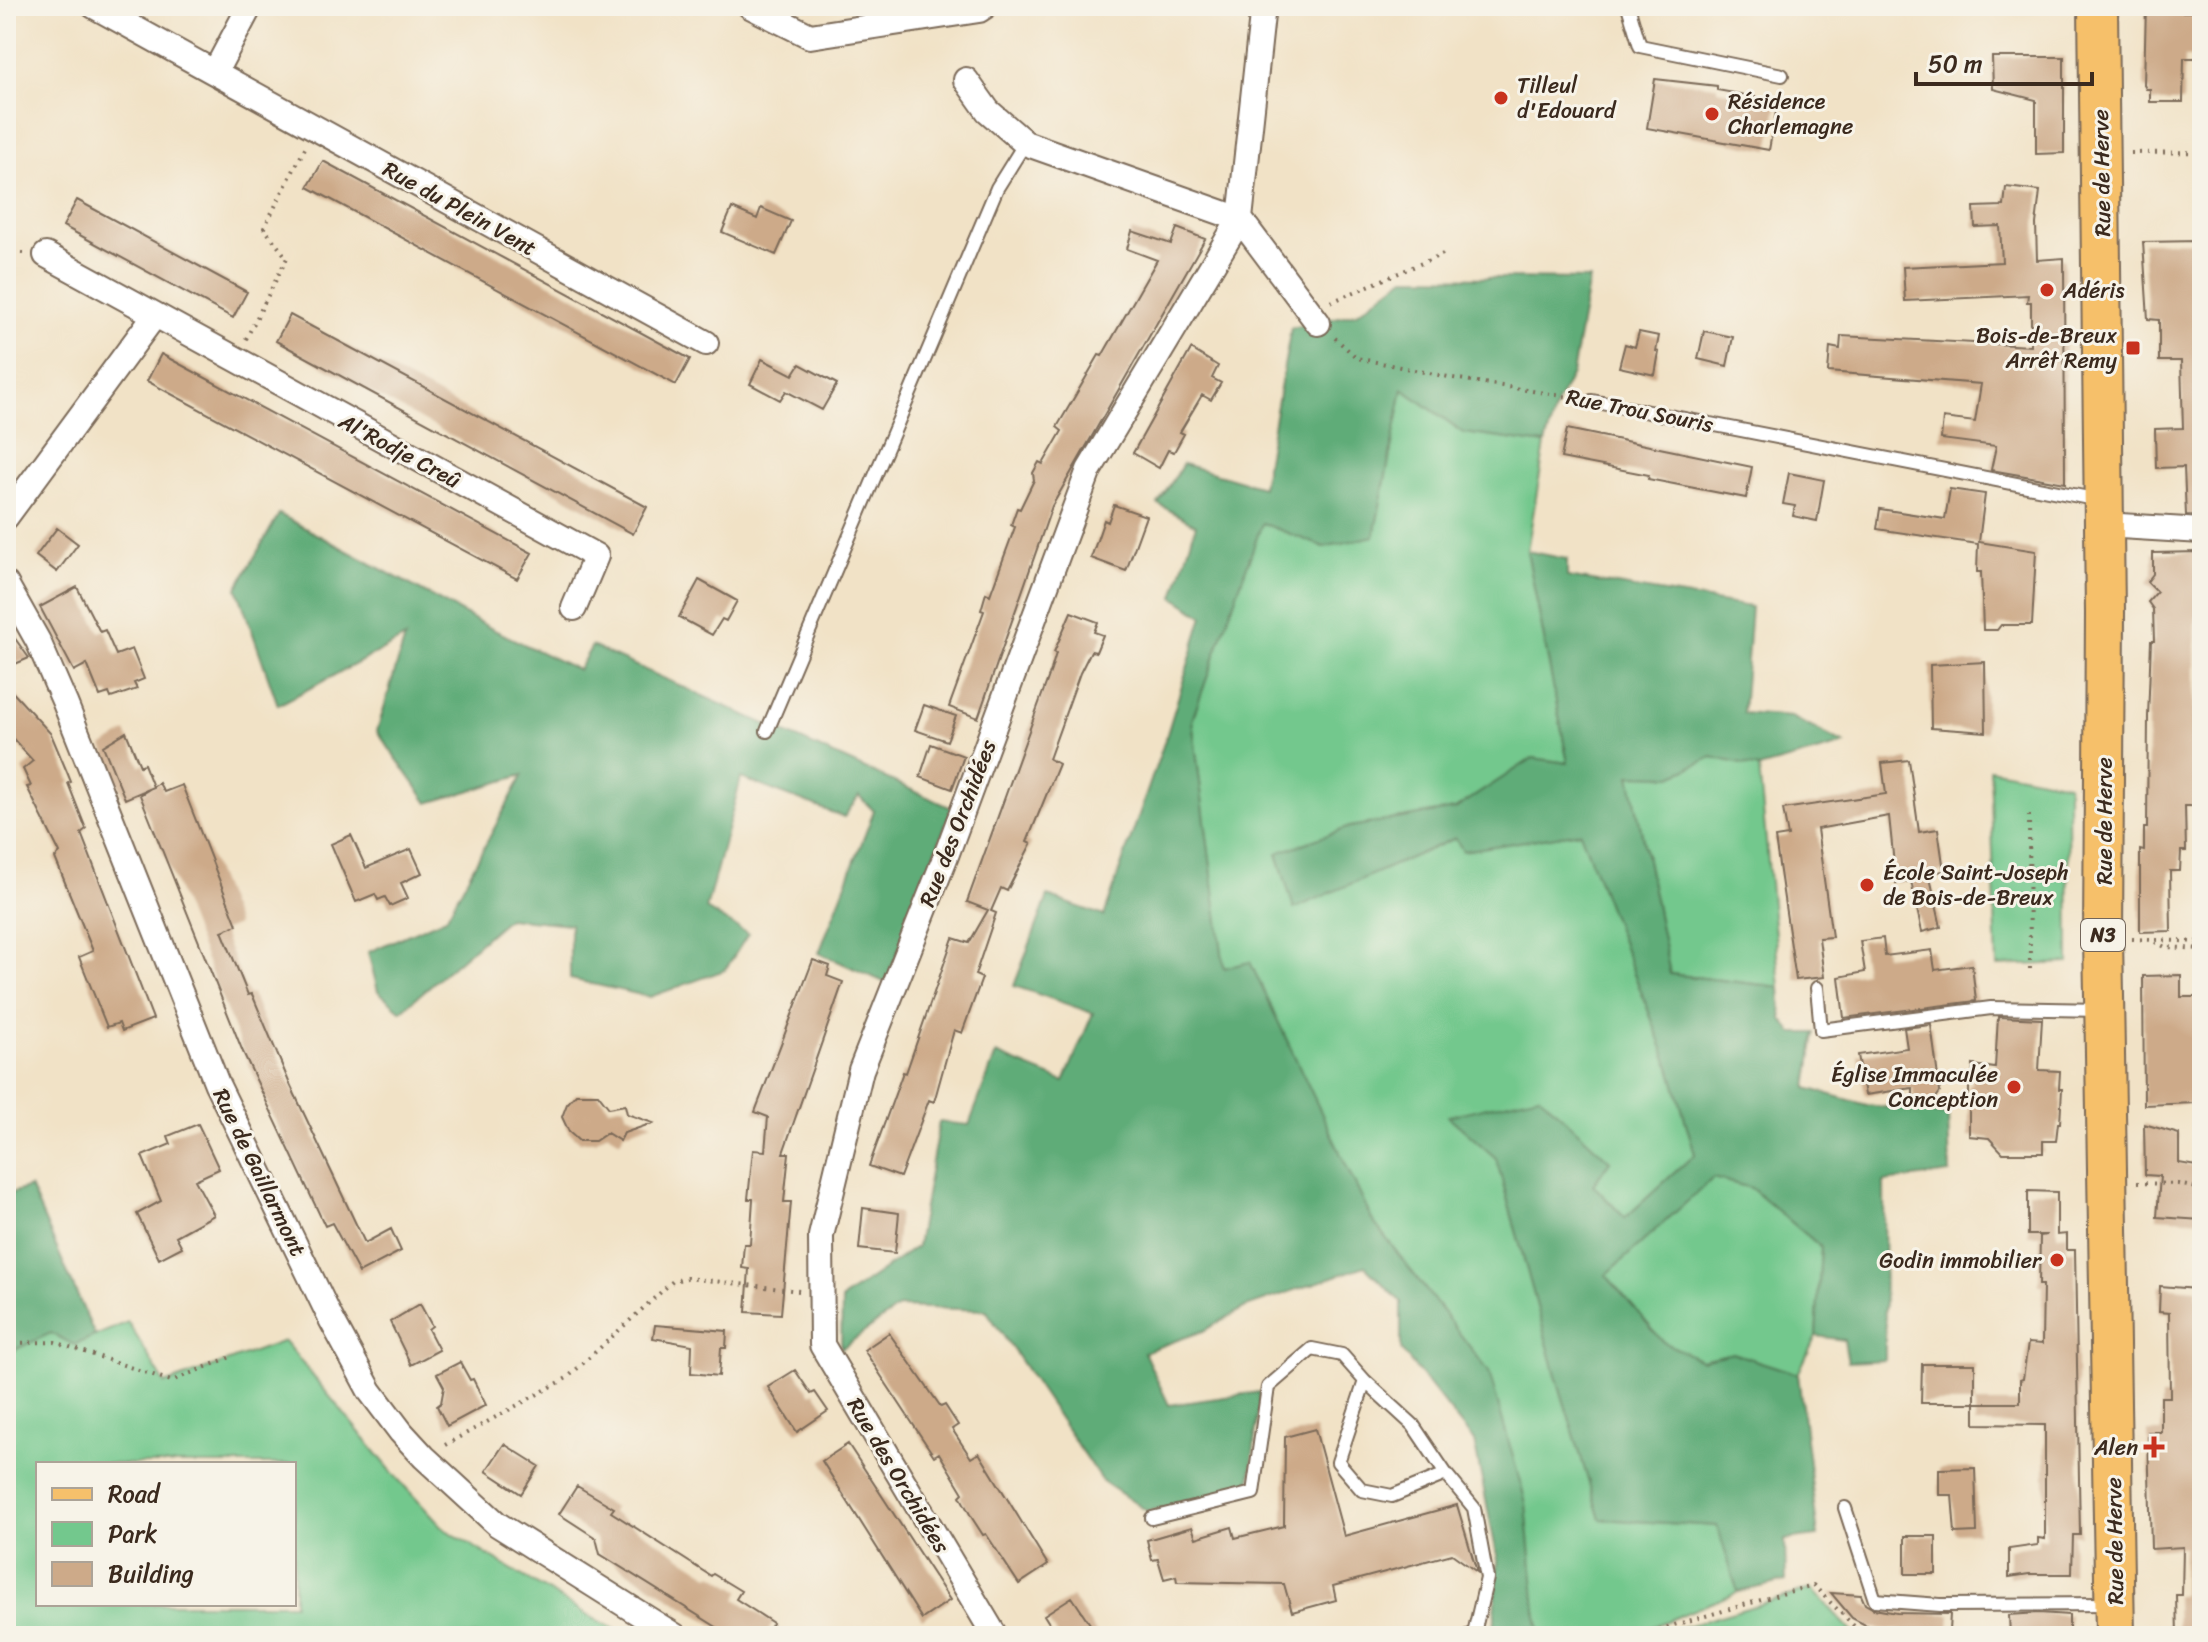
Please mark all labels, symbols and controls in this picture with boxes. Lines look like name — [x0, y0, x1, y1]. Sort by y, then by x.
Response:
scale bar — [1916, 36, 2092, 86]
text: 50 m — [1928, 43, 1983, 85]
place label: Tilleul d'Edouard — [1517, 66, 1617, 130]
place label: Résidence Charlemagne — [1728, 82, 1853, 146]
marker: Tilleul d'Edouard — [1492, 89, 1510, 107]
marker: Résidence Charlemagne — [1703, 105, 1721, 123]
street label: Rue de Herve — [2081, 109, 2122, 237]
street label: Rue du Plein Vent — [375, 150, 544, 267]
place label: Adéris — [2062, 271, 2124, 310]
marker: Adéris — [2038, 281, 2056, 299]
place label: Bois-de-Breux Arrêt Remy — [1976, 316, 2118, 380]
marker: Bois-de-Breux Arrêt Remy — [2124, 339, 2142, 357]
street label: Rue Trou Souris — [1563, 377, 1718, 444]
street label: Al'Rodje Creû — [331, 401, 468, 499]
street label: Rue des Orchidées — [908, 733, 1008, 913]
street label: Rue de Herve — [2085, 757, 2124, 885]
place label: École Saint-Joseph de Bois-de-Breux — [1883, 853, 2069, 917]
marker: École Saint-Joseph de Bois-de-Breux — [1858, 876, 1876, 894]
road number: N3 — [2081, 919, 2125, 951]
place label: Église Immaculée Conception — [1831, 1055, 1998, 1119]
marker: Église Immaculée Conception — [2005, 1078, 2023, 1096]
street label: Rue de Gaillarmont — [202, 1081, 317, 1263]
place label: Godin immobilier — [1879, 1241, 2043, 1280]
marker: Godin immobilier — [2048, 1251, 2066, 1269]
street label: Rue des Orchidées — [836, 1390, 961, 1562]
place label: Alen — [2093, 1428, 2138, 1467]
marker: Alen — [2145, 1438, 2163, 1456]
legend — [36, 1462, 296, 1606]
text: Road — [108, 1473, 162, 1515]
street label: Rue de Herve — [2094, 1477, 2135, 1605]
text: Park — [108, 1513, 157, 1555]
text: Building — [108, 1553, 194, 1595]

